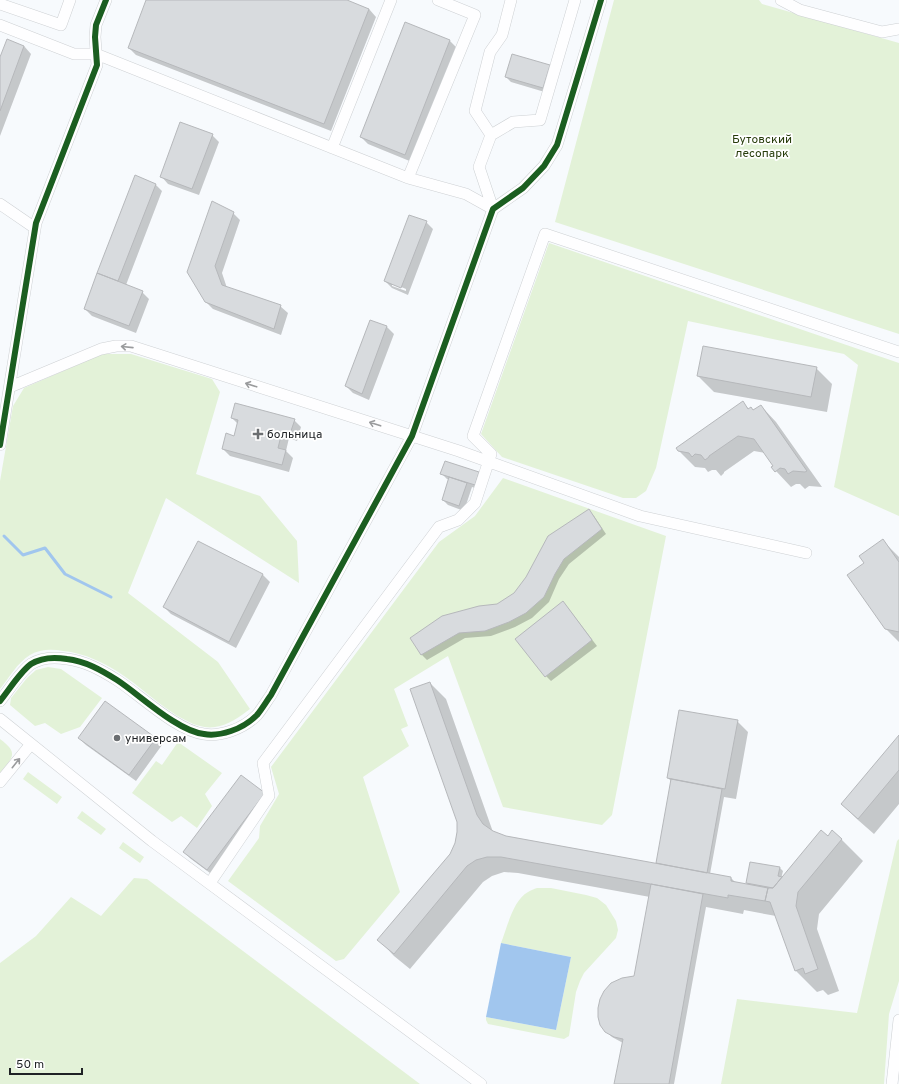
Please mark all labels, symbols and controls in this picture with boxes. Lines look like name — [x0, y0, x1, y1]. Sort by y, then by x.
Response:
park label: Бутовский лесопарк — [732, 132, 792, 162]
one-way arrow — [121, 343, 134, 350]
one-way arrow — [245, 380, 257, 388]
one-way arrow — [369, 420, 382, 427]
place label: больница — [267, 427, 322, 443]
marker: больница — [252, 428, 264, 440]
place label: универсам — [125, 731, 186, 747]
marker: универсам — [112, 733, 122, 743]
one-way arrow — [11, 758, 20, 768]
scale bar — [10, 1050, 82, 1076]
text: 50 m — [16, 1057, 44, 1073]

